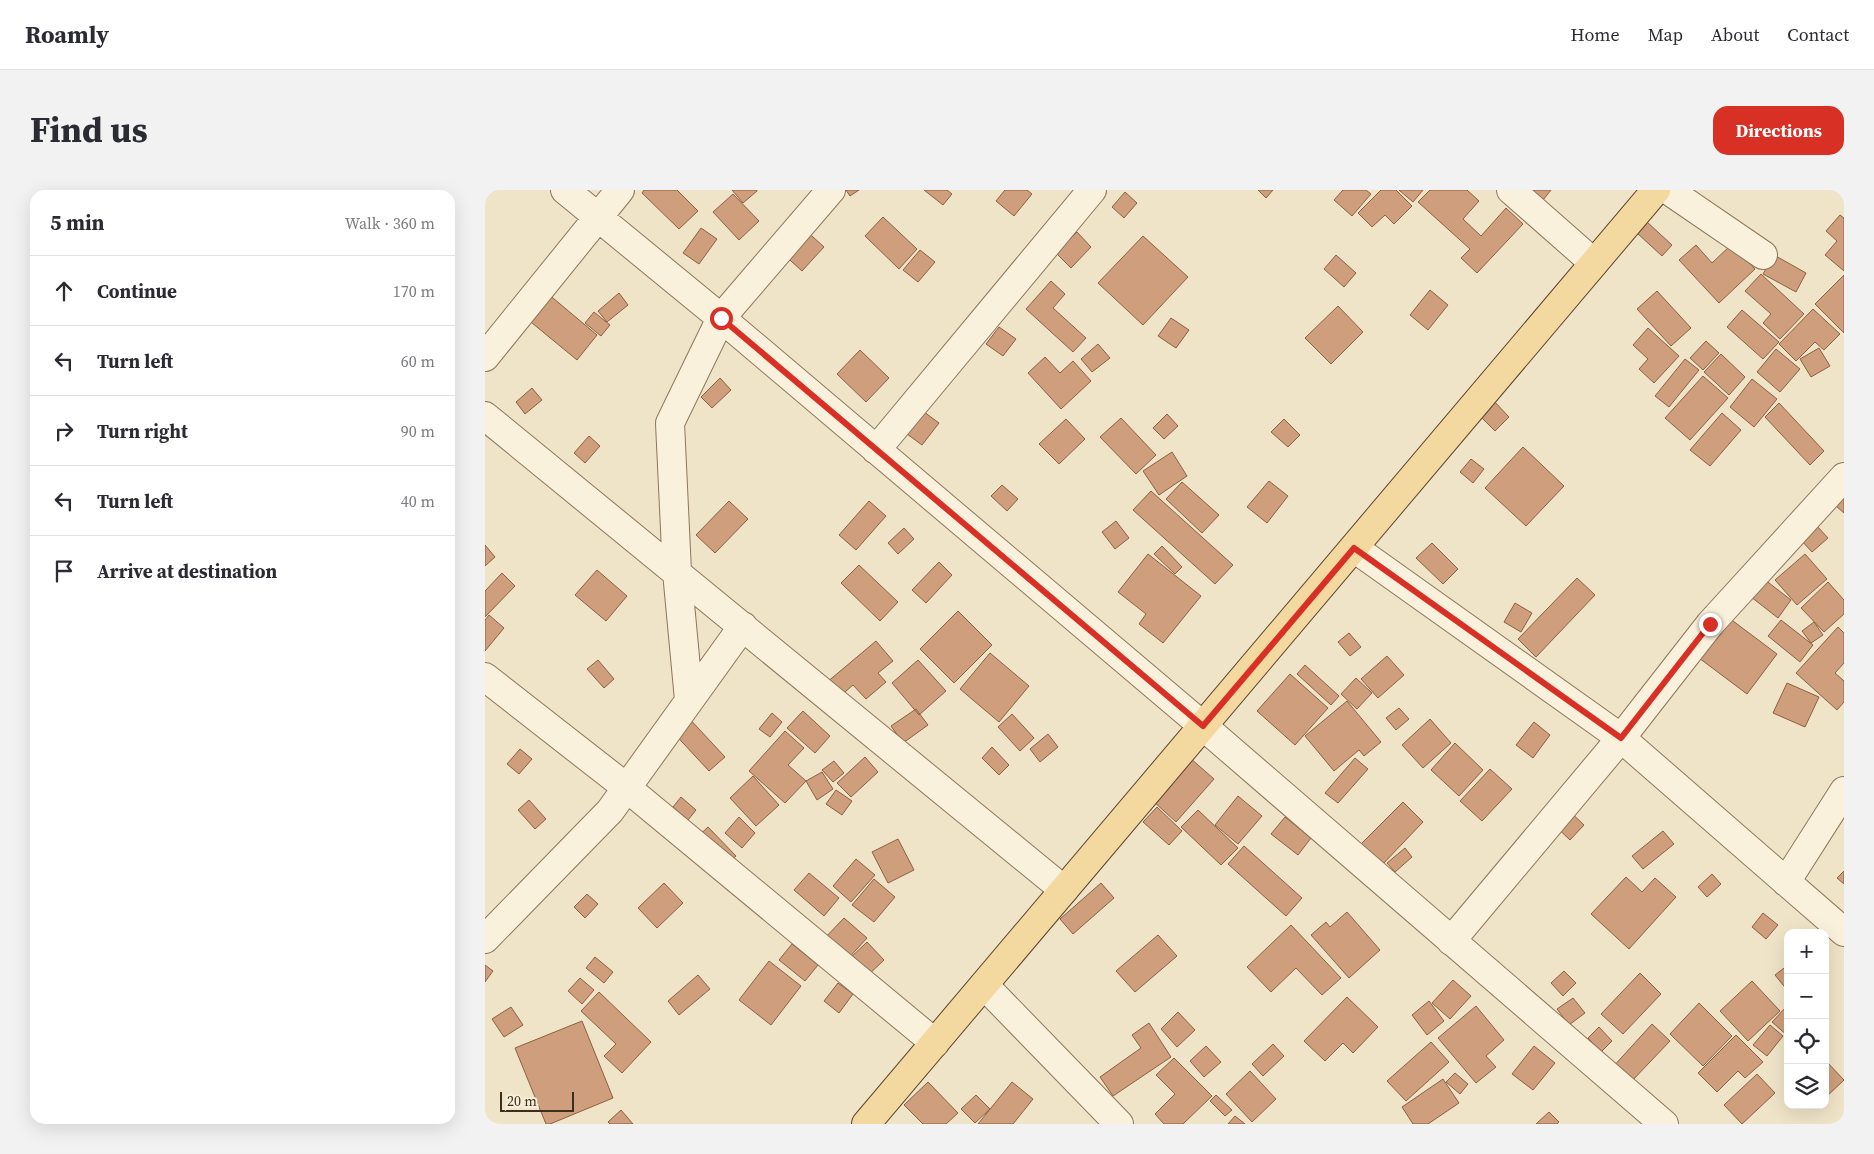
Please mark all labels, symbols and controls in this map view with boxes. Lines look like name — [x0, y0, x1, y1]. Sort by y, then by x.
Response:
text: Roamly — [25, 18, 109, 51]
text: Home — [1571, 22, 1620, 47]
text: Map — [1648, 22, 1683, 47]
text: About — [1711, 22, 1759, 47]
text: Contact — [1787, 22, 1849, 47]
text: Find us — [30, 106, 148, 154]
button: Directions — [1713, 106, 1844, 155]
text: 5 min — [50, 208, 105, 237]
text: Walk · 360 m — [345, 212, 435, 234]
icon: ahead — [50, 277, 78, 305]
text: Continue — [97, 278, 177, 304]
text: 170 m — [393, 280, 435, 302]
route start — [710, 307, 733, 330]
icon: left — [50, 347, 78, 375]
text: Turn left — [97, 348, 173, 374]
text: 60 m — [401, 350, 435, 372]
icon: right — [50, 417, 78, 445]
text: Turn right — [97, 418, 188, 444]
text: 90 m — [401, 420, 435, 442]
icon: left — [50, 487, 78, 515]
text: Turn left — [97, 488, 173, 514]
text: 40 m — [401, 490, 435, 512]
icon: arrive — [50, 557, 78, 585]
text: Arrive at destination — [97, 558, 277, 584]
route end — [1699, 613, 1722, 636]
map controls — [1784, 929, 1829, 1109]
button: + — [1784, 929, 1829, 974]
button: − — [1784, 974, 1829, 1019]
button: locate — [1784, 1019, 1829, 1064]
button: layers — [1784, 1064, 1829, 1109]
scale bar — [500, 1089, 574, 1112]
text: 20 m — [507, 1091, 537, 1111]

